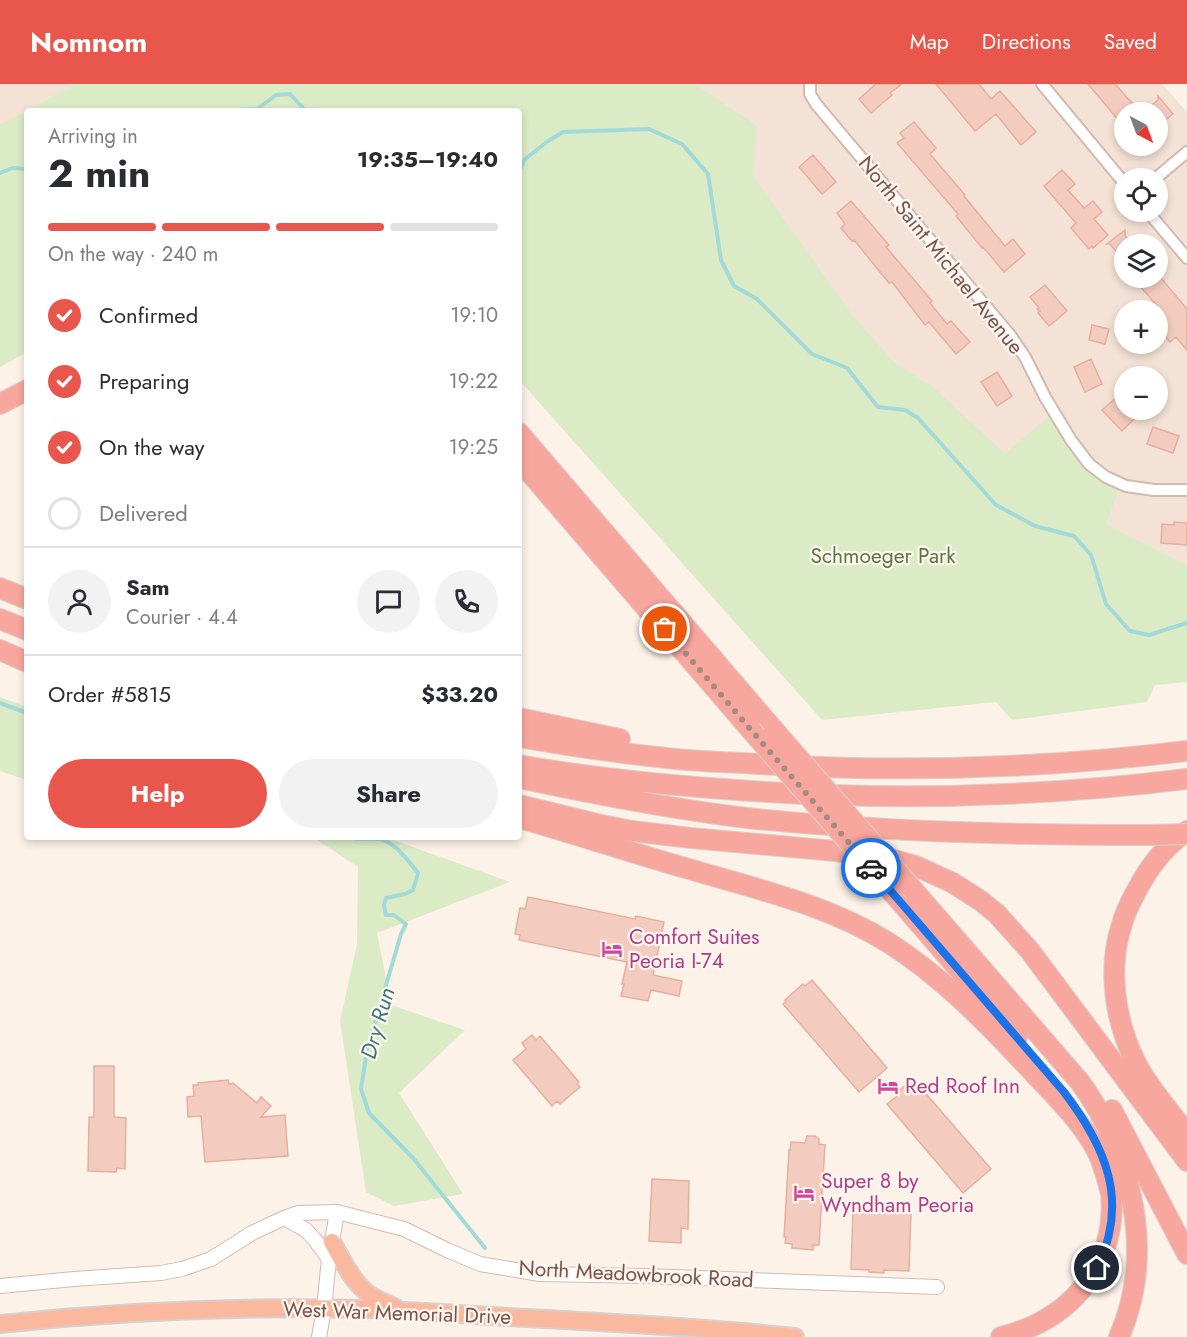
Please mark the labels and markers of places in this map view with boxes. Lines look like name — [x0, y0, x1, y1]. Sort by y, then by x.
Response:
pin — [639, 603, 690, 654]
place label: Comfort Suites Peoria I-74 — [629, 922, 760, 976]
hotel icon: Comfort Suites Peoria I-74 — [600, 937, 624, 961]
place label: Red Roof Inn — [905, 1071, 1020, 1101]
hotel icon: Red Roof Inn — [876, 1074, 900, 1098]
place label: Super 8 by Wyndham Peoria — [821, 1166, 974, 1220]
hotel icon: Super 8 by Wyndham Peoria — [792, 1181, 816, 1205]
pin — [1071, 1242, 1122, 1293]

